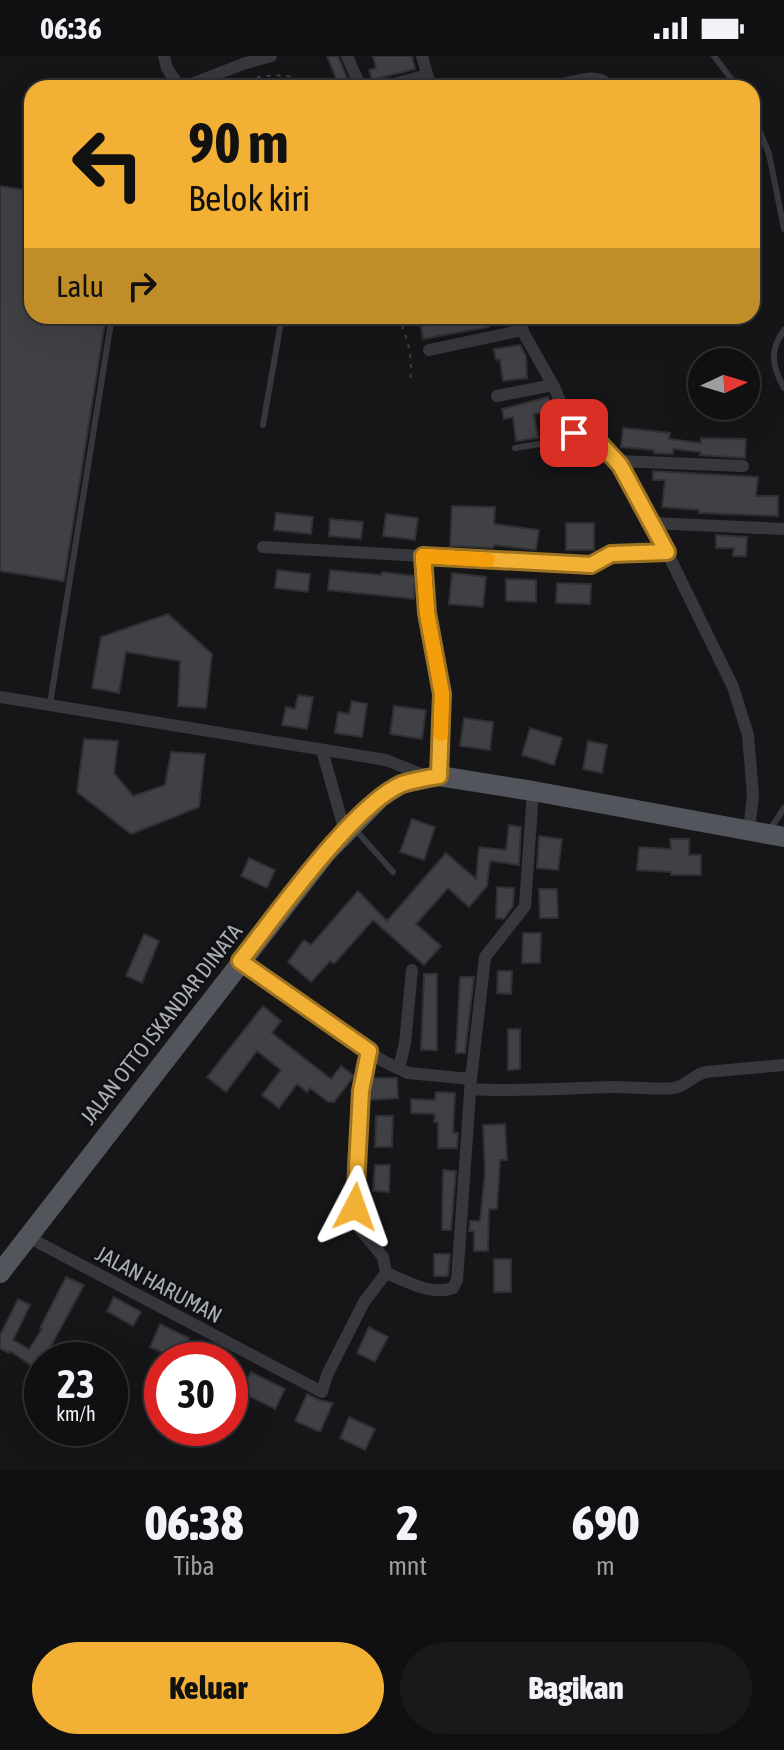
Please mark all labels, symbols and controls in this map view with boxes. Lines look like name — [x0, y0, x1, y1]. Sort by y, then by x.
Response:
text: 06:36 — [40, 11, 102, 45]
text: 90 m — [188, 111, 289, 175]
icon: left — [56, 112, 160, 216]
text: Belok kiri — [188, 177, 310, 219]
icon: right — [120, 264, 164, 308]
text: Lalu — [56, 269, 104, 303]
north arrow — [688, 348, 760, 420]
map controls — [688, 348, 760, 420]
pin — [540, 399, 608, 467]
icon: arrive — [552, 411, 596, 455]
street label: JALAN OTTO ISKANDAR DINATA — [75, 918, 247, 1129]
position arrow — [313, 1165, 397, 1249]
street label: JALAN HARUMAN — [91, 1240, 227, 1328]
speed limit sign: 30 — [144, 1342, 248, 1446]
text: 23 — [57, 1361, 95, 1406]
text: km/h — [56, 1402, 96, 1425]
text: 06:38 — [145, 1495, 243, 1550]
text: 2 — [396, 1495, 419, 1550]
text: 690 — [572, 1495, 639, 1550]
text: Tiba — [173, 1551, 215, 1581]
text: mnt — [388, 1551, 427, 1581]
text: m — [596, 1551, 615, 1581]
button: Keluar — [32, 1642, 384, 1734]
button: Bagikan — [400, 1642, 752, 1734]

